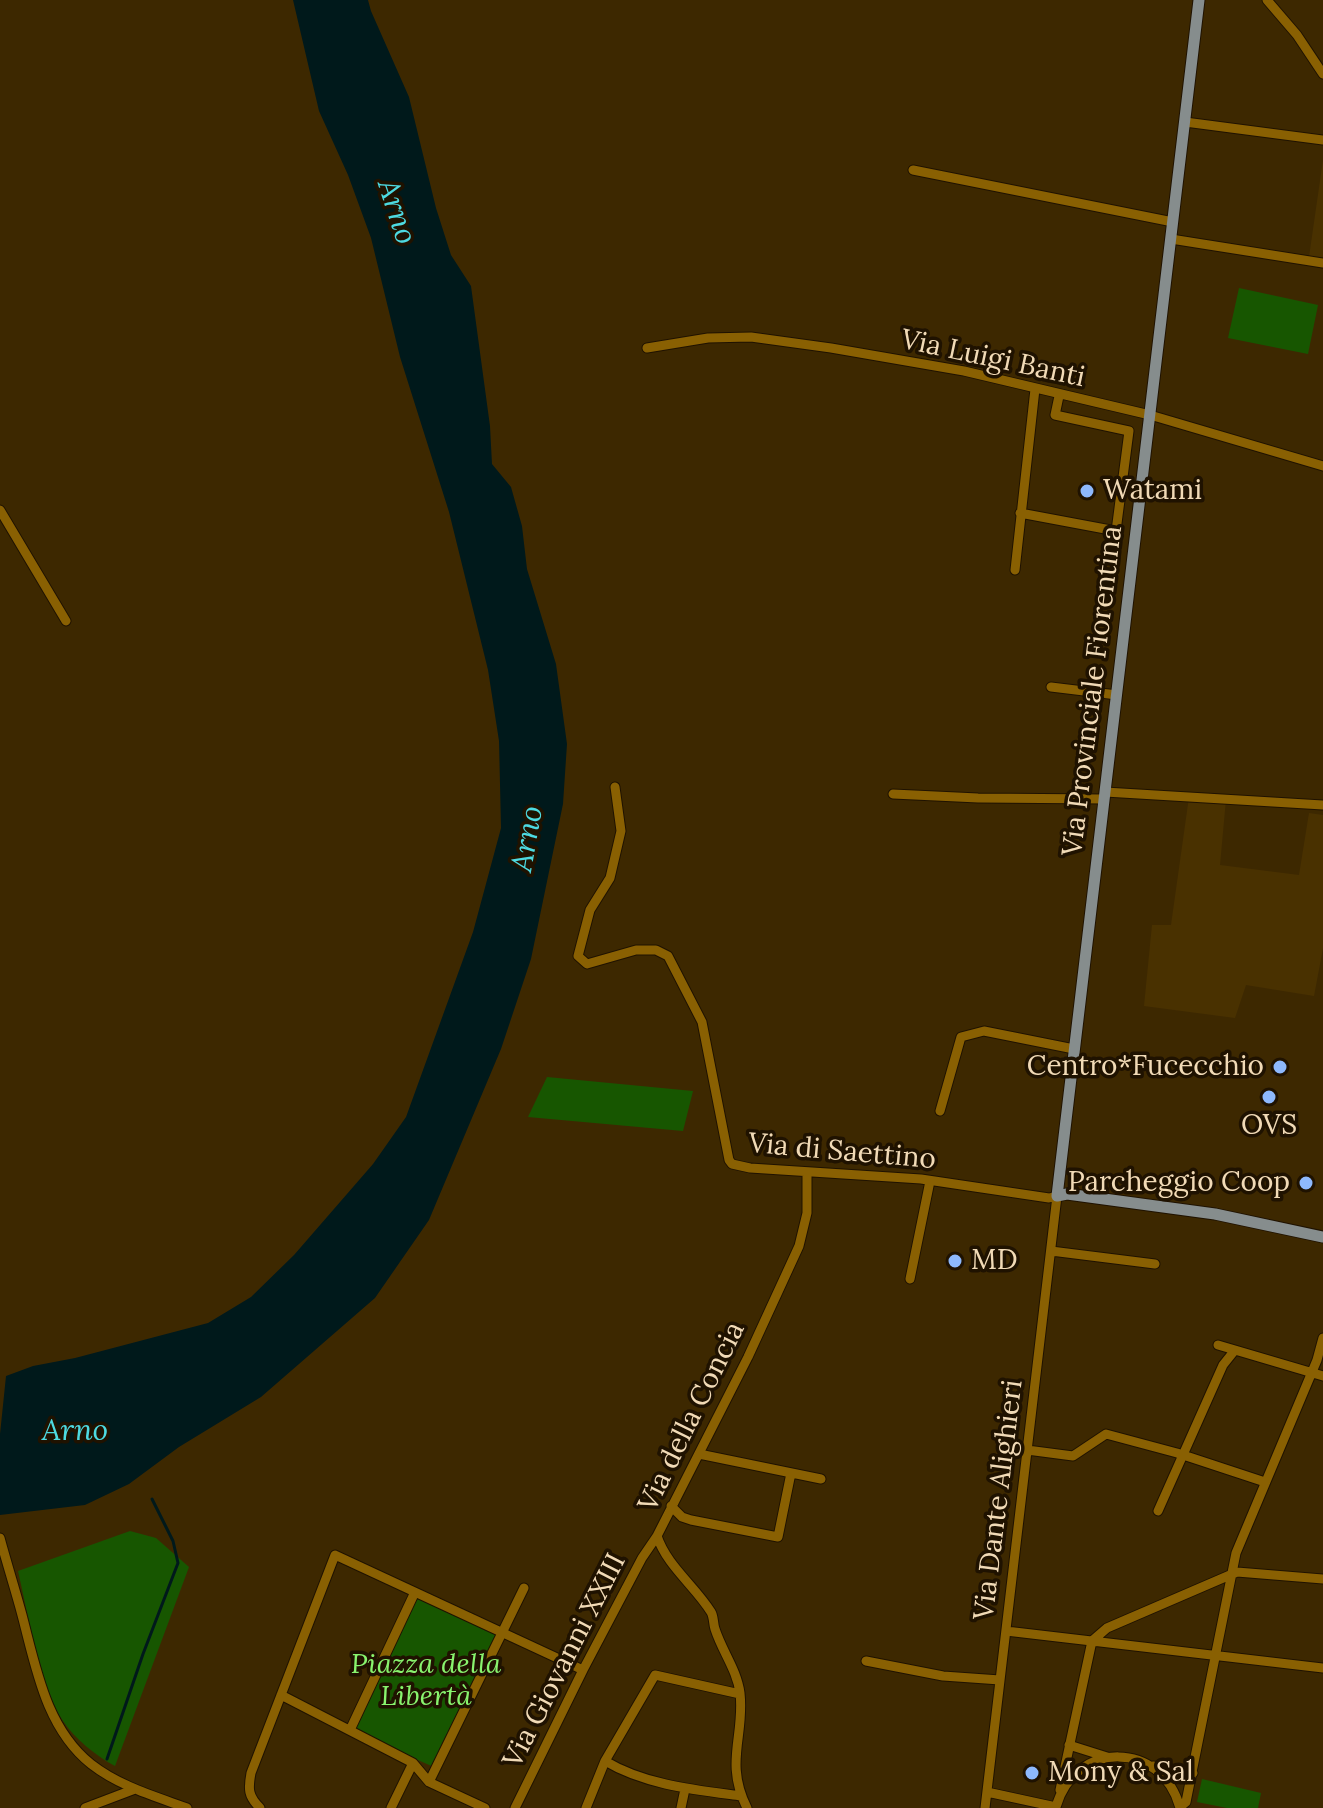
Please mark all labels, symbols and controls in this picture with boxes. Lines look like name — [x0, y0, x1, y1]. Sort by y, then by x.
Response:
water label: Arno — [369, 175, 423, 249]
street label: Via Luigi Banti — [898, 323, 1088, 395]
place label: Watami — [1103, 474, 1202, 508]
marker: Watami — [1078, 482, 1096, 500]
street label: Via Provinciale Fiorentina — [1056, 524, 1130, 858]
water label: Arno — [505, 803, 551, 875]
place label: Centro*Fucecchio — [1027, 1050, 1264, 1084]
marker: Centro*Fucecchio — [1271, 1058, 1289, 1076]
marker: OVS — [1260, 1088, 1278, 1106]
place label: OVS — [1241, 1109, 1297, 1143]
street label: Via di Saettino — [747, 1127, 937, 1177]
place label: Parcheggio Coop — [1068, 1166, 1290, 1200]
marker: Parcheggio Coop — [1297, 1174, 1315, 1192]
place label: MD — [971, 1244, 1018, 1278]
marker: MD — [946, 1252, 964, 1270]
street label: Via della Concia — [632, 1317, 752, 1517]
street label: Via Dante Alighieri — [968, 1378, 1030, 1622]
water label: Arno — [42, 1413, 108, 1449]
street label: Via Giovanni XXIII — [496, 1548, 634, 1774]
park label: Piazza della Libertà — [351, 1648, 501, 1714]
place label: Mony & Sal — [1048, 1756, 1194, 1790]
marker: Mony & Sal — [1023, 1764, 1041, 1782]

